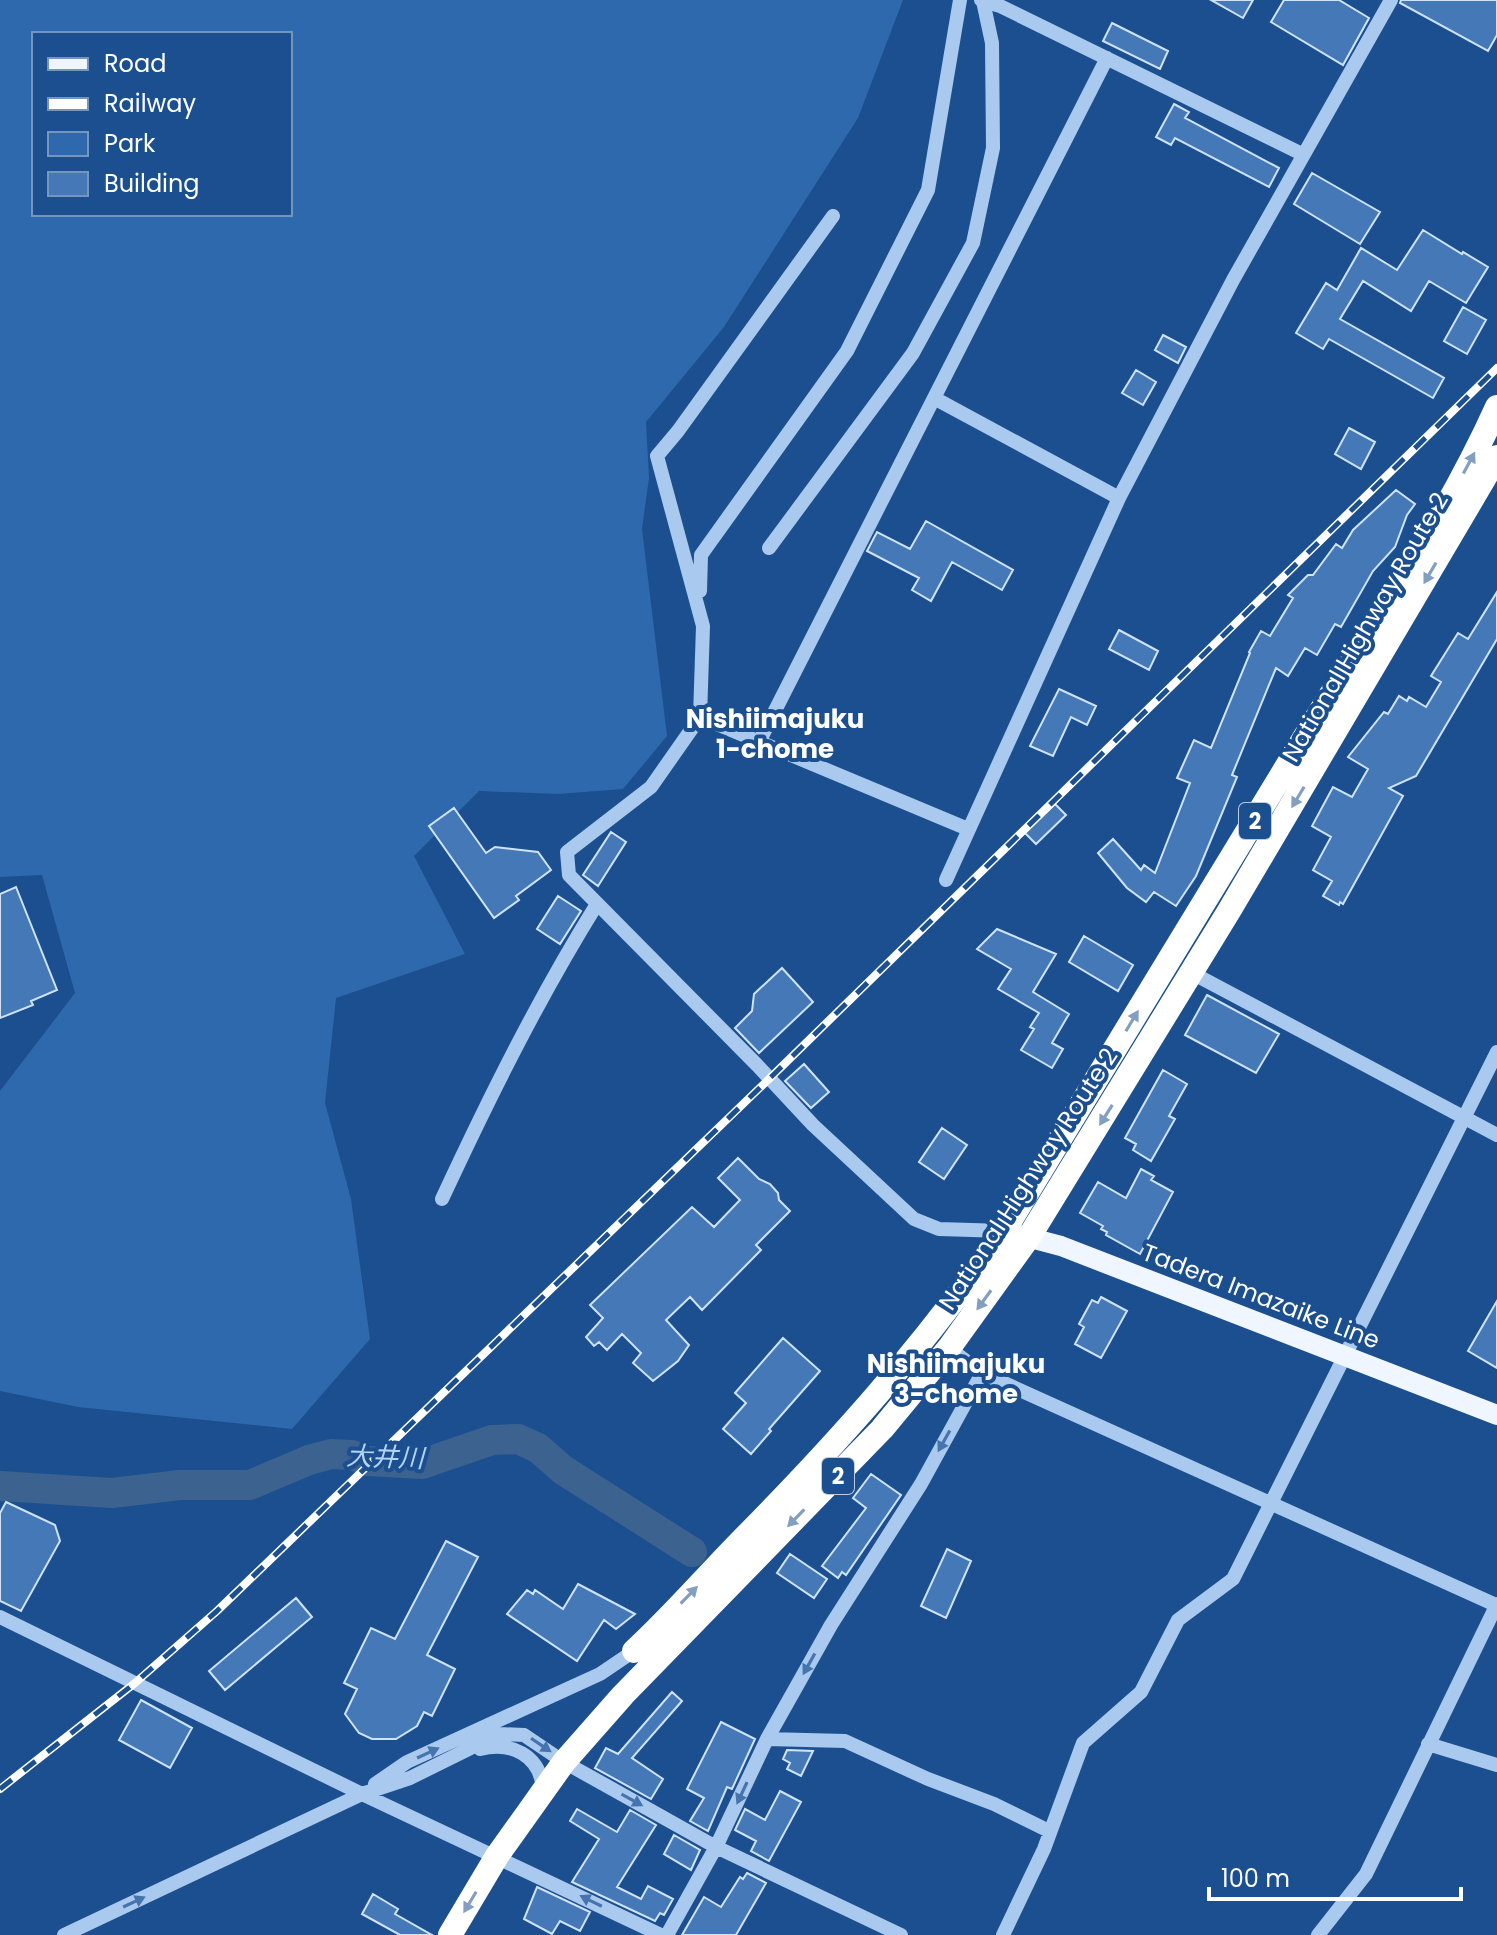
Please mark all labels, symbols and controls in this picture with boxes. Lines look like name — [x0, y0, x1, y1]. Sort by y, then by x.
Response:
legend — [32, 32, 292, 216]
text: Road — [104, 47, 166, 80]
text: Railway — [104, 87, 197, 120]
text: Park — [104, 127, 156, 160]
text: Building — [104, 167, 200, 200]
one-way arrow — [1462, 452, 1476, 474]
street label: National Highway Route 2 — [1274, 486, 1456, 768]
one-way arrow — [1423, 562, 1437, 584]
district label: Nishiimajuku 1-chome — [686, 701, 864, 767]
one-way arrow — [1291, 786, 1305, 808]
road number: 2 — [1239, 803, 1271, 839]
one-way arrow — [1125, 1010, 1139, 1032]
street label: National Highway Route 2 — [931, 1042, 1125, 1316]
one-way arrow — [1099, 1104, 1113, 1126]
street label: Tadera Imazaike Line — [1137, 1235, 1385, 1357]
one-way arrow — [977, 1290, 992, 1311]
district label: Nishiimajuku 3-chome — [867, 1346, 1045, 1412]
one-way arrow — [938, 1430, 951, 1453]
water label: 大井川 — [345, 1438, 428, 1476]
road number: 2 — [822, 1458, 854, 1494]
one-way arrow — [787, 1508, 806, 1527]
one-way arrow — [679, 1586, 697, 1605]
one-way arrow — [803, 1652, 816, 1675]
one-way arrow — [530, 1737, 552, 1752]
one-way arrow — [416, 1746, 440, 1760]
one-way arrow — [735, 1781, 749, 1805]
one-way arrow — [621, 1793, 644, 1807]
scale bar — [1209, 1851, 1461, 1901]
text: 100 m — [1221, 1862, 1290, 1895]
one-way arrow — [463, 1891, 477, 1913]
one-way arrow — [579, 1894, 602, 1908]
one-way arrow — [123, 1895, 146, 1909]

